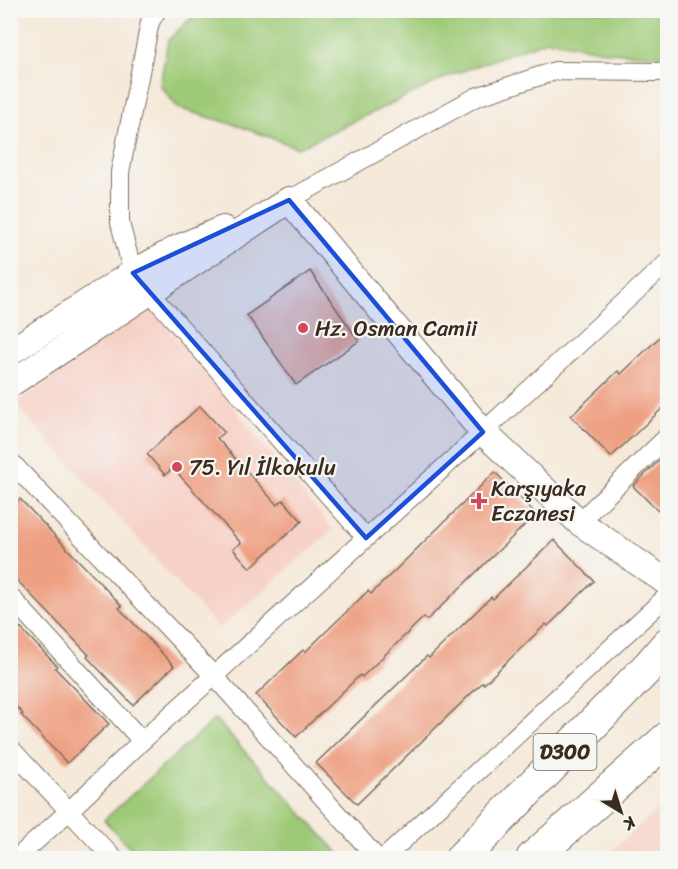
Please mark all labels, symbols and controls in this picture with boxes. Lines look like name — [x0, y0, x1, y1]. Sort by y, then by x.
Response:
place label: Hz. Osman Camii — [315, 309, 478, 348]
marker: Hz. Osman Camii — [296, 321, 310, 335]
place label: 75. Yıl İlkokulu — [189, 448, 336, 487]
marker: 75. Yıl İlkokulu — [170, 460, 184, 474]
place label: Karşıyaka Eczanesi — [491, 469, 587, 533]
marker: Karşıyaka Eczanesi — [472, 494, 486, 508]
road number: D300 — [534, 734, 596, 770]
north arrow — [591, 782, 651, 842]
text: K — [616, 808, 643, 839]

